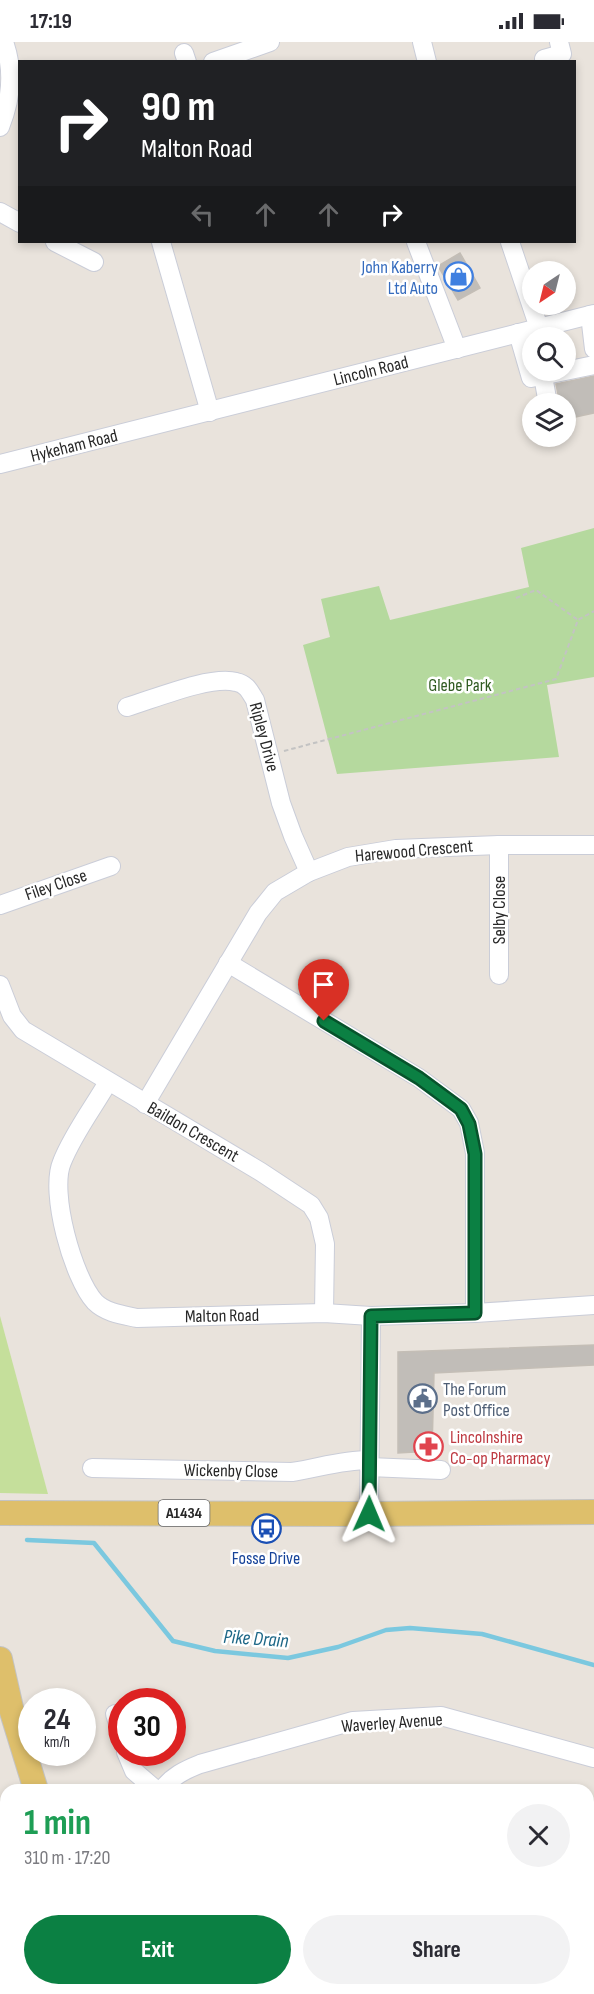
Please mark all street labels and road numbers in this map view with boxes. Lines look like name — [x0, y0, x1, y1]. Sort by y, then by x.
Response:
street label: Lincoln Road — [331, 352, 411, 390]
street label: Hykeham Road — [28, 425, 120, 467]
street label: Ripley Drive — [245, 700, 283, 774]
street label: Harewood Crescent — [354, 835, 474, 867]
street label: Filey Close — [22, 865, 90, 905]
street label: Selby Close — [489, 876, 510, 944]
street label: Baildon Crescent — [144, 1097, 243, 1167]
street label: Malton Road — [185, 1305, 259, 1327]
street label: Wickenby Close — [184, 1460, 278, 1482]
road number: A1434 — [158, 1500, 210, 1526]
street label: Waverley Avenue — [341, 1709, 443, 1737]

